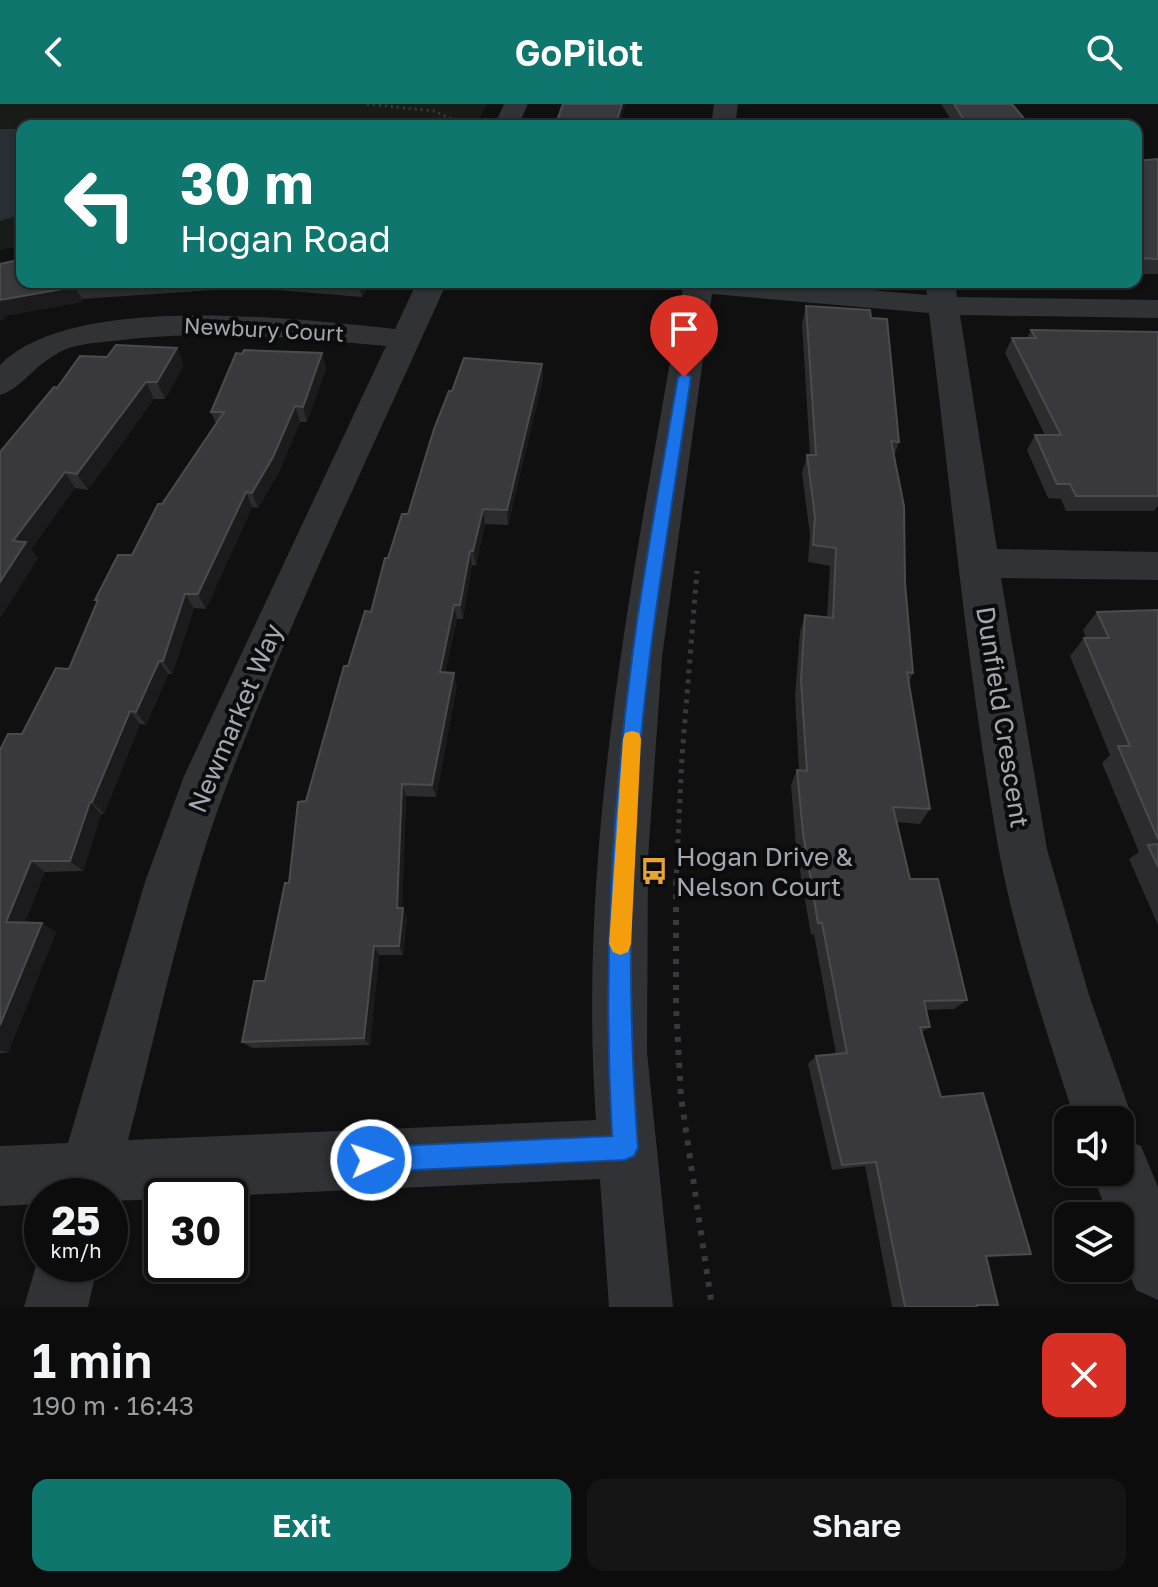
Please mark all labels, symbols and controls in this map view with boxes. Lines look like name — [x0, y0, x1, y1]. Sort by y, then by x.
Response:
icon: back — [32, 30, 76, 74]
icon: search — [1082, 30, 1126, 74]
text: GoPilot — [515, 31, 643, 74]
text: 30 m — [180, 149, 314, 216]
icon: left — [48, 152, 152, 256]
text: Hogan Road — [180, 217, 391, 260]
pin — [650, 295, 718, 377]
icon: arrive — [662, 307, 706, 351]
street label: Newbury Court — [183, 311, 345, 347]
street label: Dunfield Crescent — [970, 604, 1036, 830]
street label: Newmarket Way — [181, 618, 289, 817]
place label: Hogan Drive & Nelson Court — [676, 841, 853, 902]
bus stop icon: Hogan Drive & Nelson Court — [639, 856, 669, 886]
map controls — [1054, 1106, 1134, 1282]
button: sound — [1054, 1106, 1134, 1186]
position arrow — [329, 1118, 413, 1202]
speed limit sign: 30 — [144, 1178, 248, 1282]
text: 25 — [52, 1196, 100, 1244]
button: layers — [1054, 1202, 1134, 1282]
text: km/h — [51, 1238, 101, 1262]
text: 1 min — [32, 1331, 152, 1389]
button: close — [1042, 1333, 1126, 1417]
text: 190 m · 16:43 — [32, 1390, 194, 1421]
button: Exit — [32, 1479, 571, 1571]
button: Share — [587, 1479, 1126, 1571]

